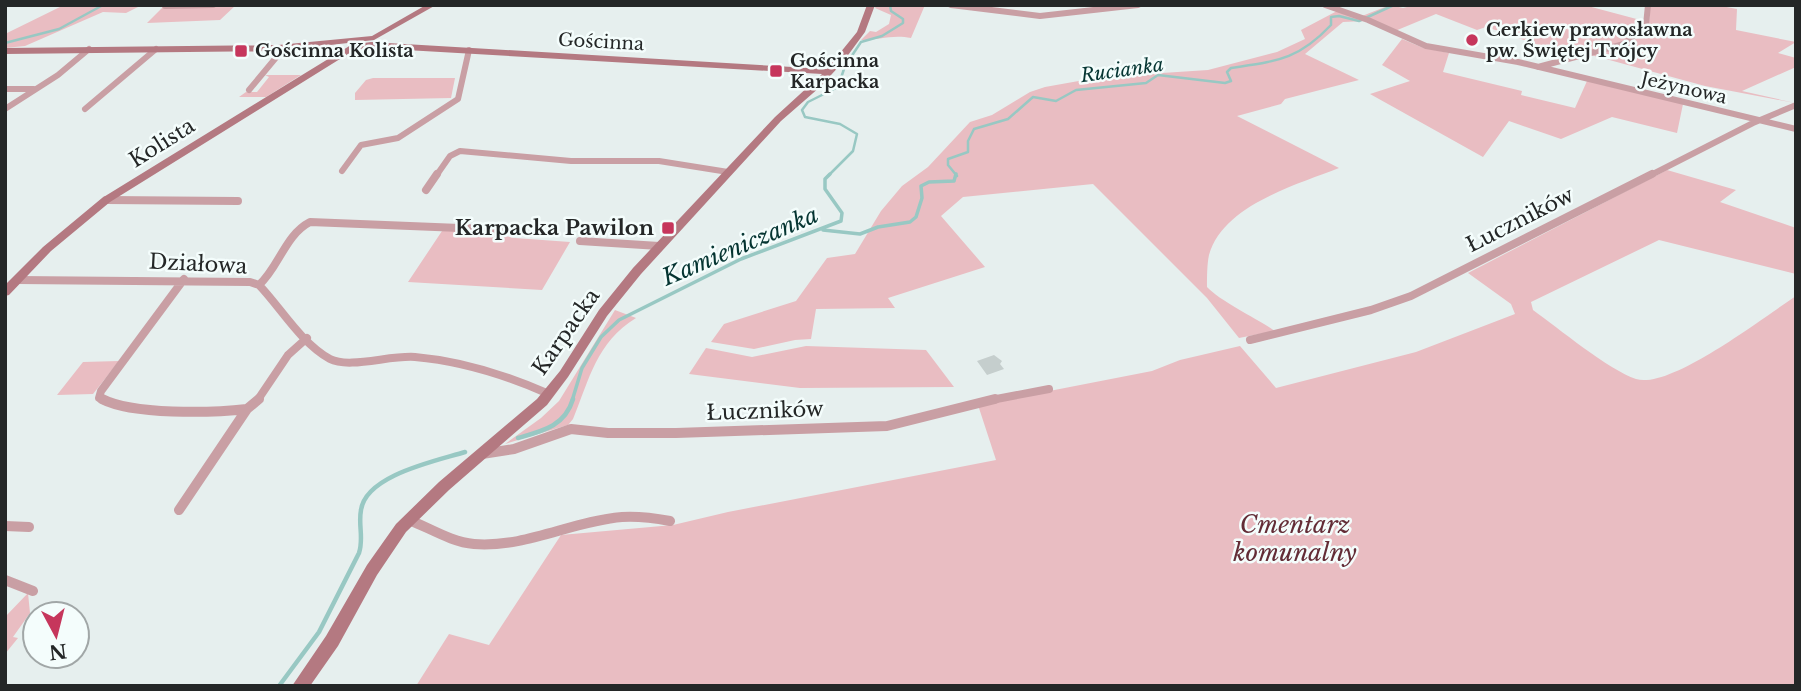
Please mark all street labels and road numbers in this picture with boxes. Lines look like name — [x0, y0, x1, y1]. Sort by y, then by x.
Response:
street label: Gościnna — [557, 29, 645, 55]
street label: Jeżynowa — [1637, 67, 1729, 109]
street label: Kolista — [124, 113, 200, 173]
street label: Łuczników — [1462, 182, 1578, 258]
street label: Działowa — [148, 248, 248, 280]
street label: Karpacka — [527, 283, 605, 380]
street label: Łuczników — [706, 396, 824, 426]

